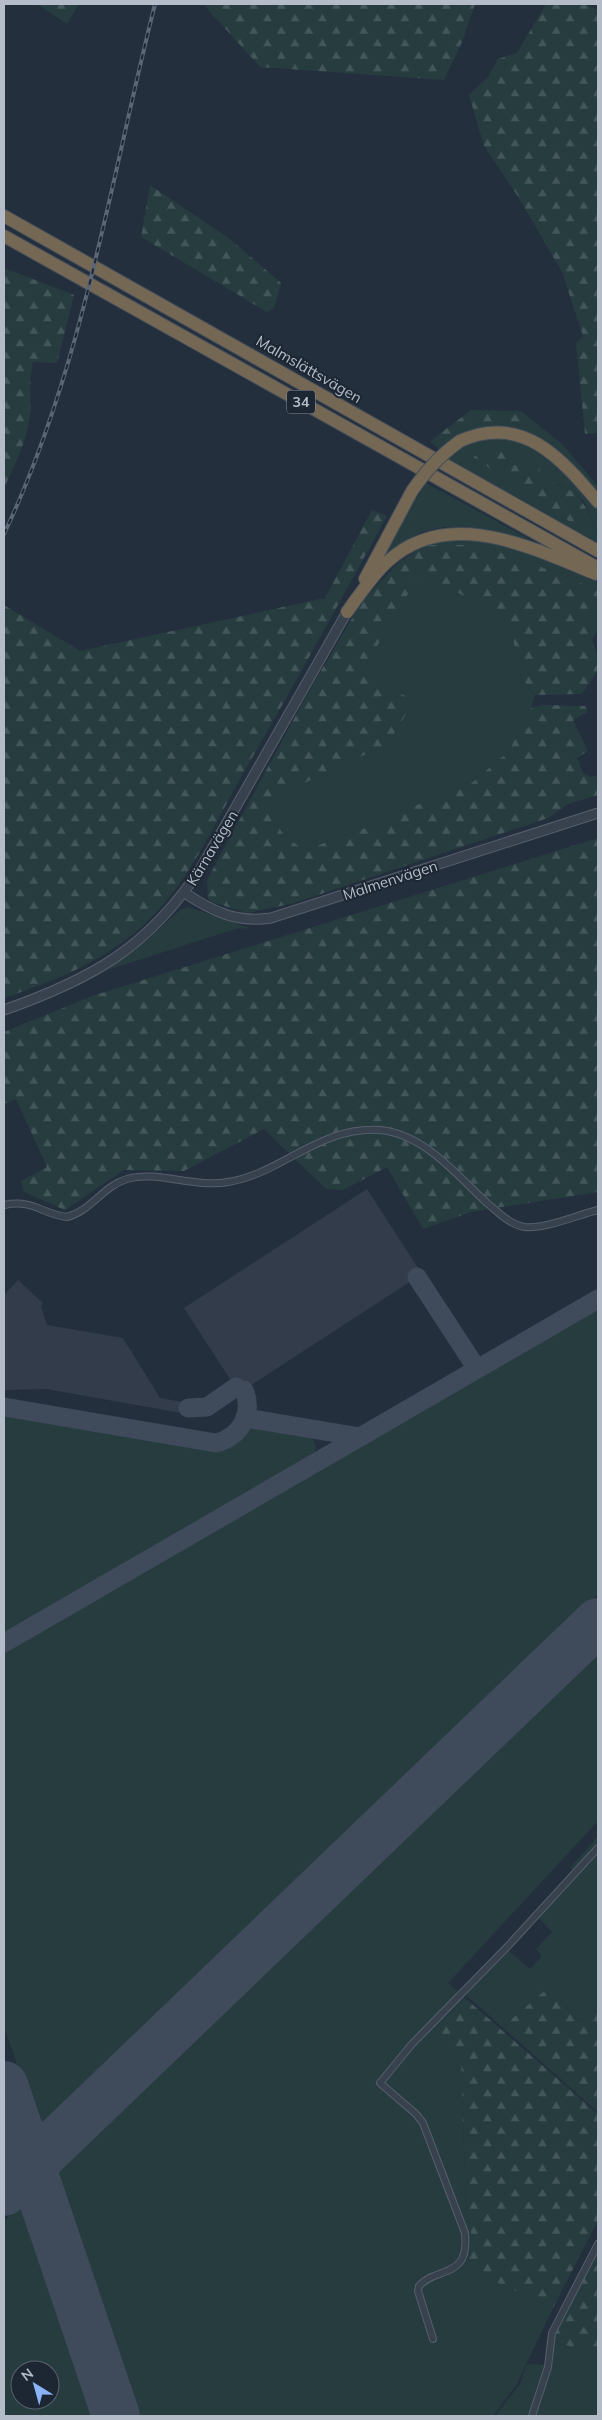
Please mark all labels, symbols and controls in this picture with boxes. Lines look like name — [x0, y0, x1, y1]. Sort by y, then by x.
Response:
street label: Malmslättsvägen — [253, 331, 365, 407]
road number: 34 — [287, 391, 315, 414]
street label: Kärnavägen — [182, 807, 242, 889]
street label: Malmenvägen — [340, 856, 440, 904]
north arrow — [10, 2360, 60, 2410]
text: N — [18, 2364, 37, 2385]

